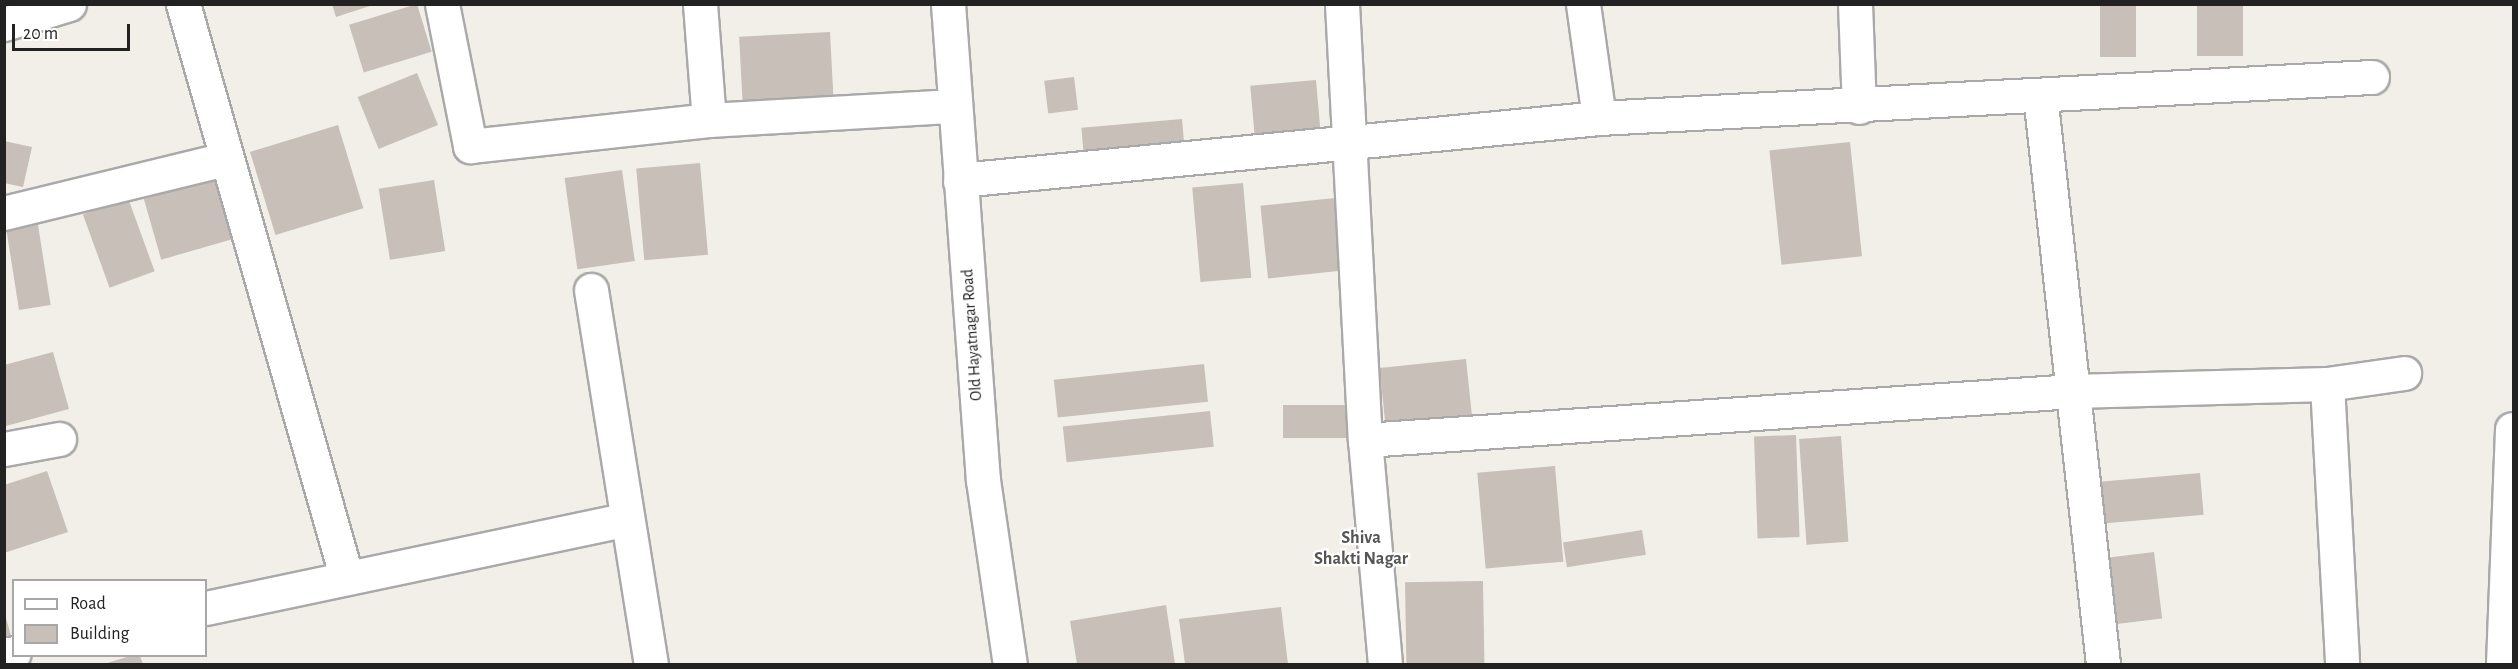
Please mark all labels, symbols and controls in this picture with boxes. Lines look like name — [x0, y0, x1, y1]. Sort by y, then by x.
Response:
scale bar — [15, 12, 134, 50]
text: 20 m — [23, 25, 58, 43]
street label: Old Hayatnagar Road — [958, 268, 986, 402]
district label: Shiva Shakti Nagar — [1314, 528, 1408, 570]
legend — [12, 579, 207, 657]
text: Road — [70, 595, 106, 613]
text: Building — [70, 625, 129, 643]

